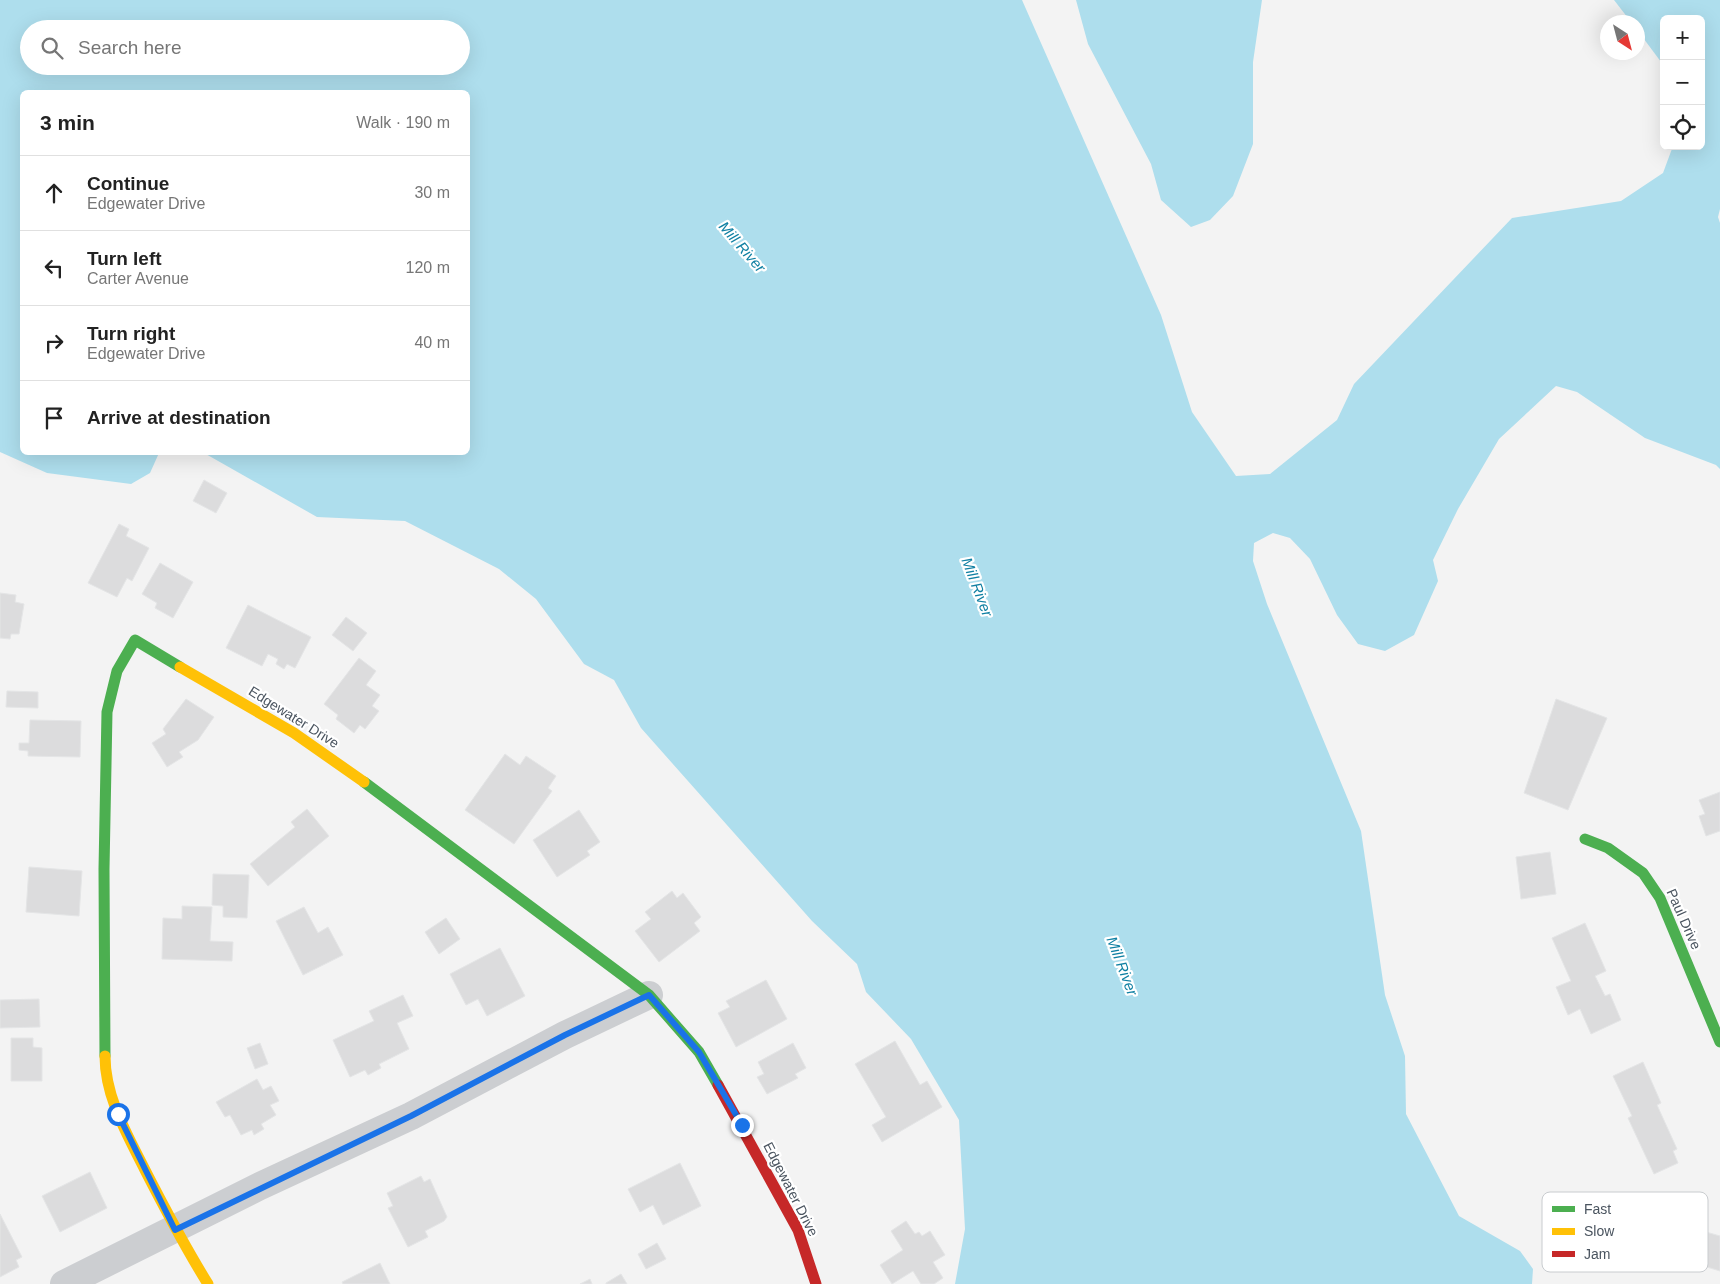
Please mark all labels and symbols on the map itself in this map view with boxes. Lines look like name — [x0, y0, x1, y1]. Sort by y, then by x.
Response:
north arrow — [1600, 15, 1645, 60]
water label: Mill River — [716, 218, 770, 276]
water label: Mill River — [958, 555, 997, 620]
street label: Edgewater Drive — [246, 683, 342, 751]
street label: Paul Drive — [1664, 886, 1705, 952]
water label: Mill River — [1103, 934, 1142, 999]
route start — [107, 1103, 130, 1126]
route end — [731, 1114, 754, 1137]
street label: Edgewater Drive — [760, 1139, 822, 1239]
legend — [1542, 1192, 1708, 1272]
text: Fast — [1584, 1201, 1611, 1217]
text: Slow — [1584, 1223, 1615, 1239]
text: Jam — [1584, 1246, 1610, 1262]

